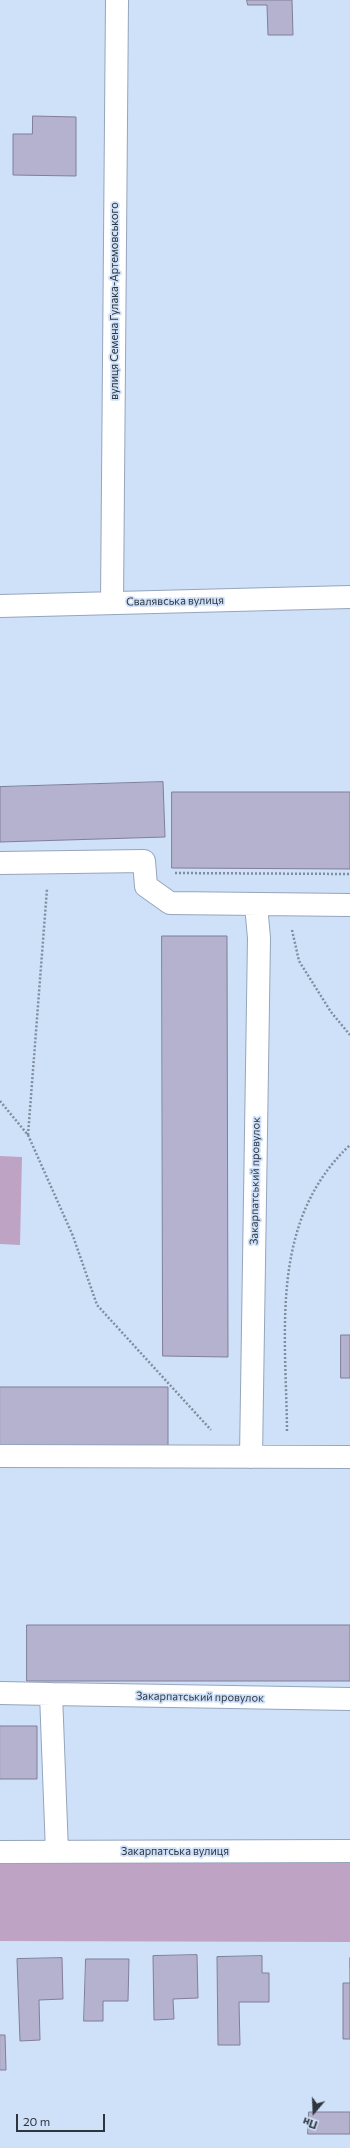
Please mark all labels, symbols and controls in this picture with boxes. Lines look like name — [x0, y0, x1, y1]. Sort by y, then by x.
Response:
street label: вулиця Семена Гулака-Артемовського — [107, 202, 121, 400]
street label: Свалявська вулиця — [126, 594, 224, 608]
street label: Закарпатський провулок — [247, 1117, 263, 1245]
street label: Закарпатський провулок — [136, 1689, 264, 1705]
street label: Закарпатська вулиця — [121, 1844, 229, 1858]
north arrow — [294, 2092, 334, 2132]
scale bar — [18, 2106, 107, 2132]
text: 20 m — [23, 2114, 50, 2128]
text: Пн — [301, 2115, 319, 2132]

